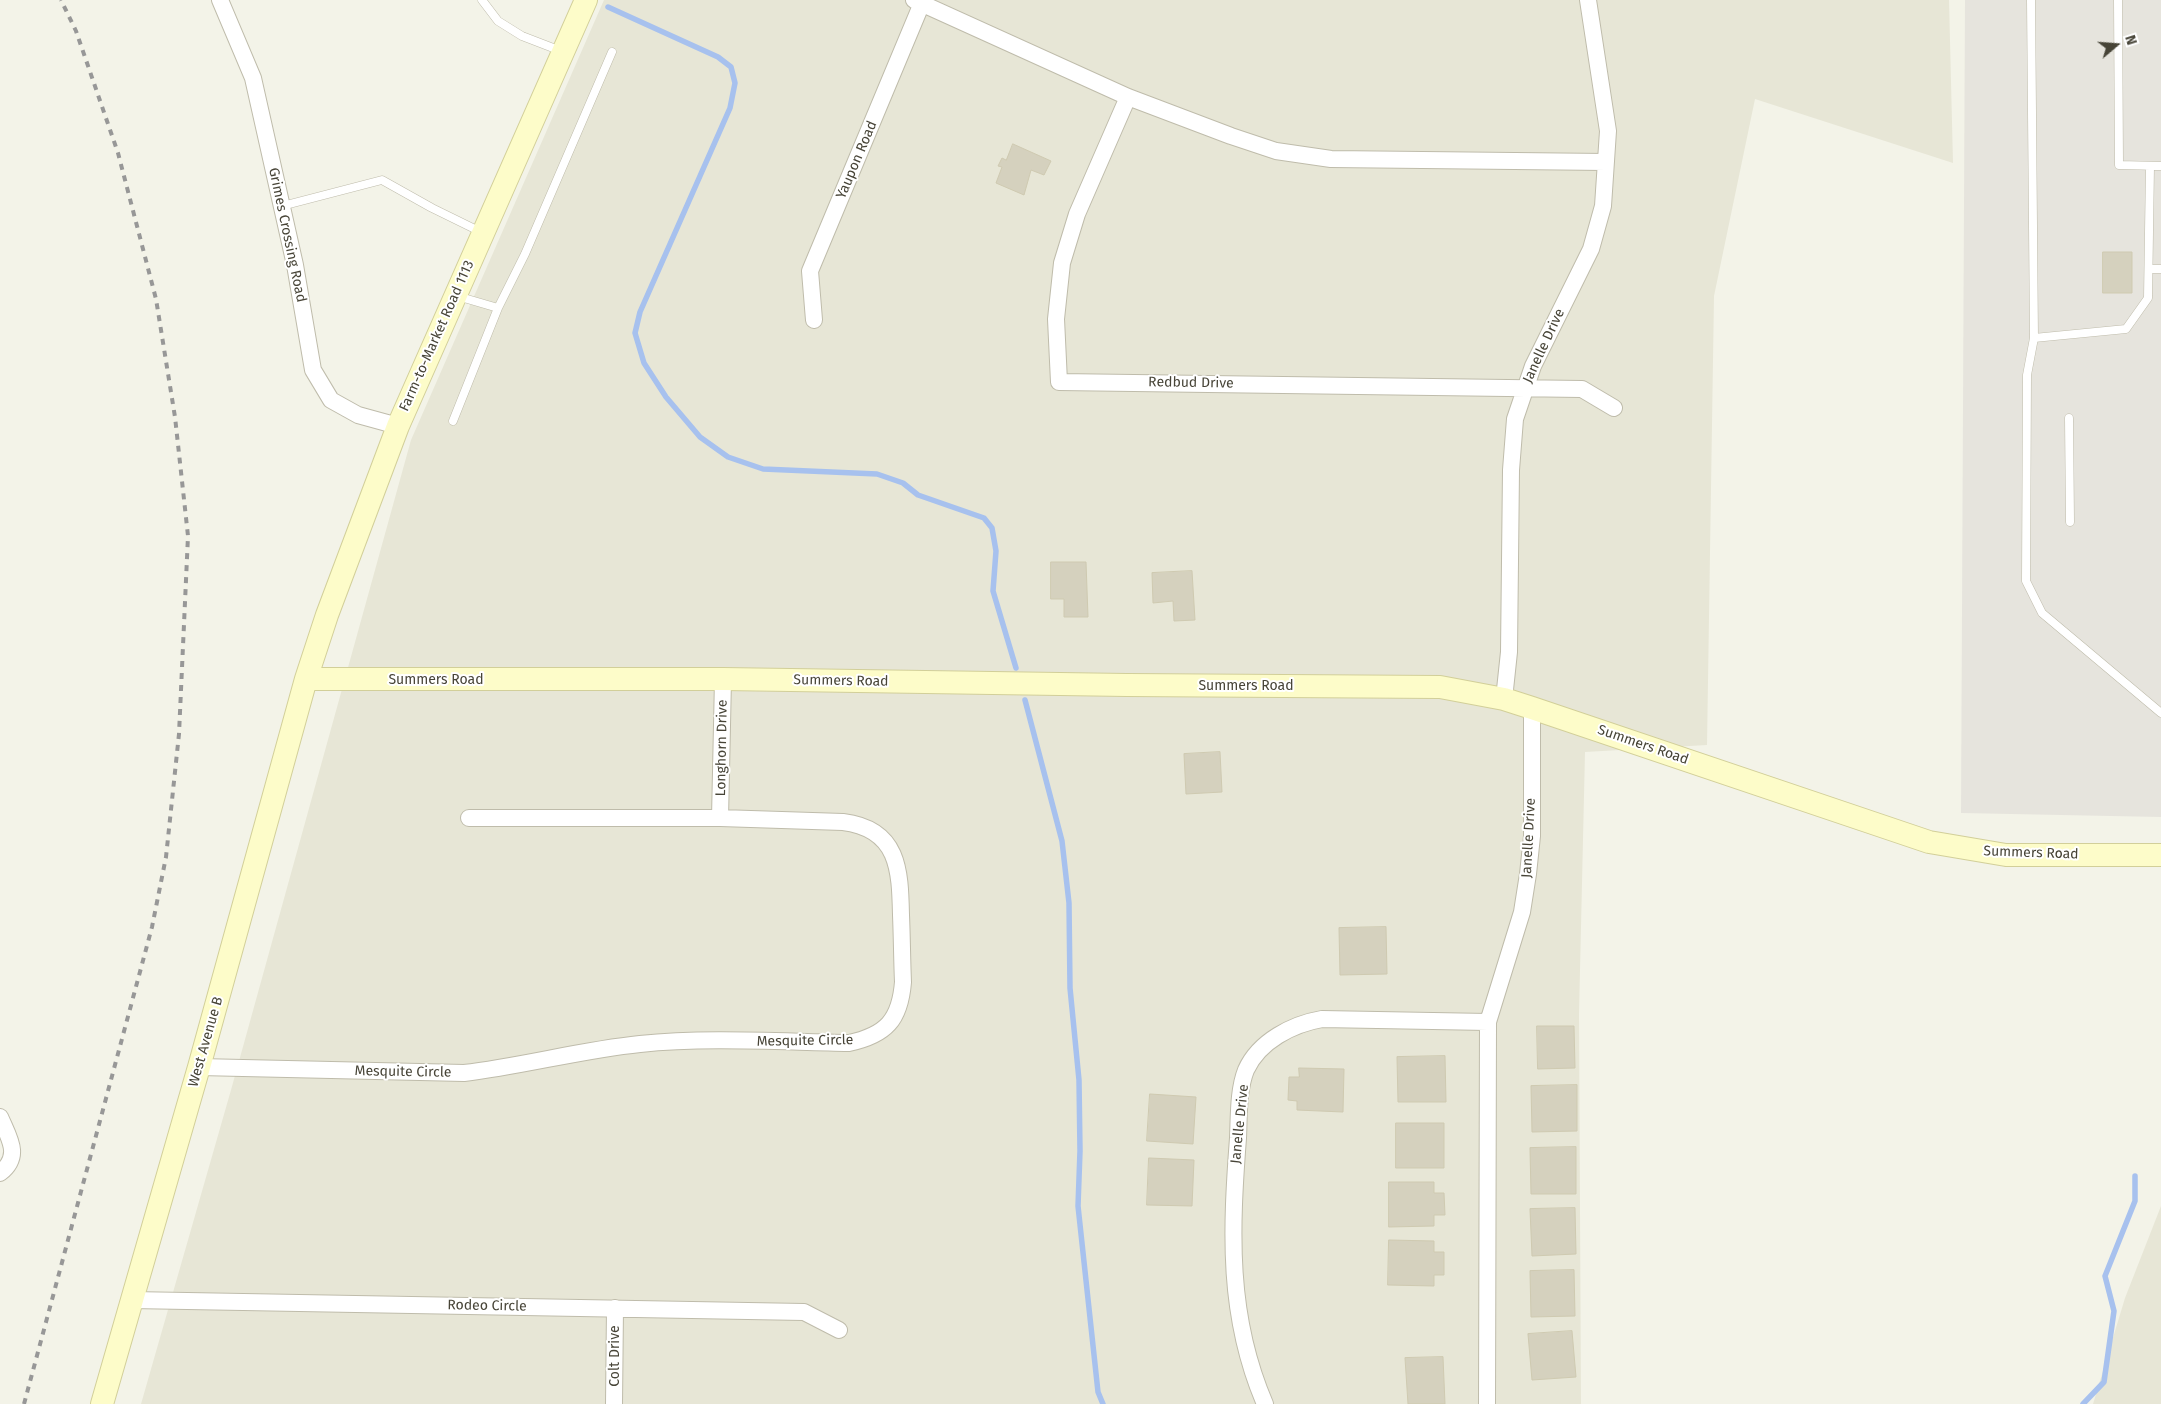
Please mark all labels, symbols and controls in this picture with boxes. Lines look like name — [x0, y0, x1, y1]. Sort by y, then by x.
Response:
north arrow — [2091, 20, 2141, 70]
text: N — [2121, 33, 2140, 47]
street label: Yaupon Road — [833, 118, 881, 202]
street label: Grimes Crossing Road — [265, 166, 309, 304]
street label: Farm-to-Market Road 1113 — [396, 258, 478, 414]
street label: Janelle Drive — [1519, 306, 1569, 386]
street label: Redbud Drive — [1148, 374, 1234, 392]
street label: Summers Road — [388, 672, 484, 688]
street label: Summers Road — [793, 672, 889, 690]
street label: Summers Road — [1198, 678, 1294, 694]
street label: Longhorn Drive — [713, 699, 731, 797]
street label: Summers Road — [1595, 722, 1691, 768]
street label: Janelle Drive — [1519, 798, 1539, 878]
street label: Summers Road — [1983, 843, 2079, 863]
street label: West Avenue B — [185, 995, 227, 1089]
street label: Mesquite Circle — [756, 1032, 854, 1050]
street label: Mesquite Circle — [354, 1063, 452, 1081]
street label: Janelle Drive — [1227, 1083, 1253, 1165]
street label: Rodeo Circle — [447, 1297, 527, 1315]
street label: Colt Drive — [607, 1325, 623, 1387]

